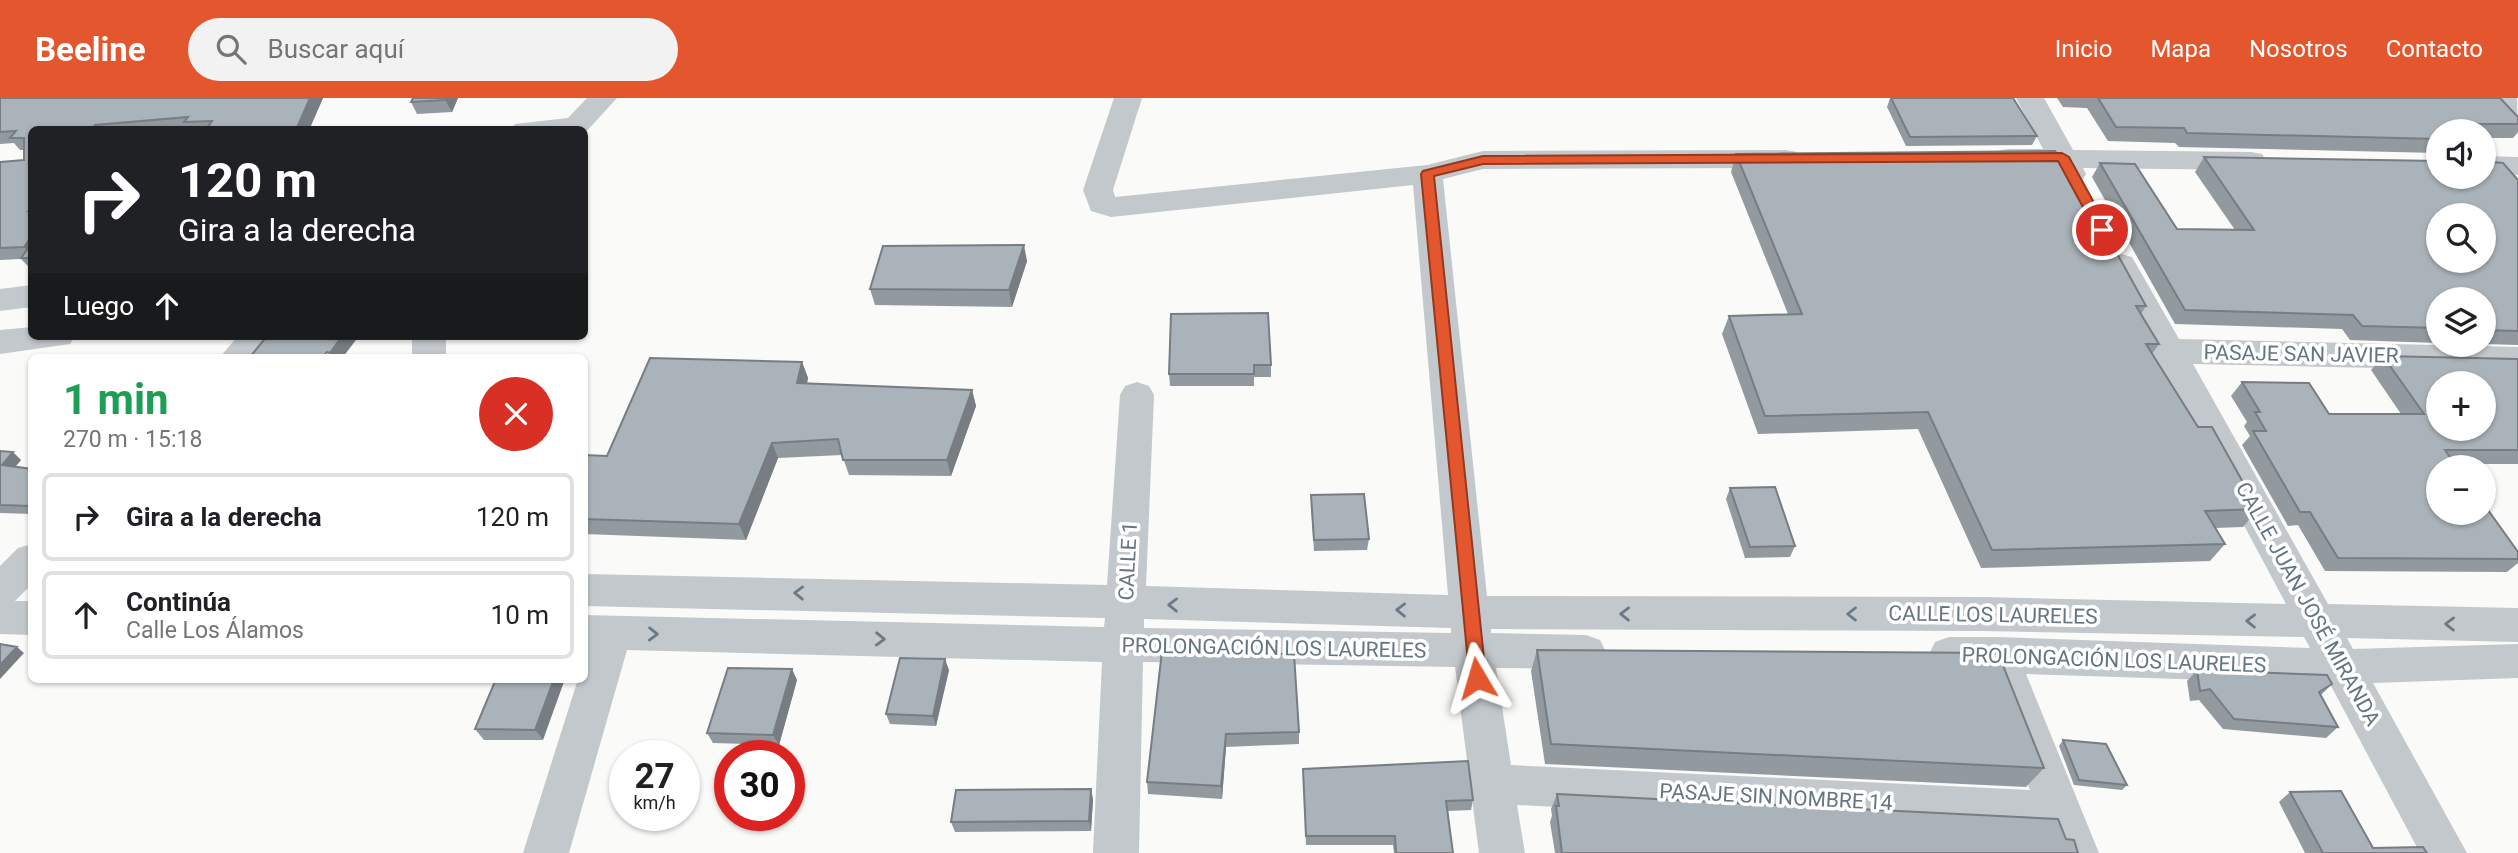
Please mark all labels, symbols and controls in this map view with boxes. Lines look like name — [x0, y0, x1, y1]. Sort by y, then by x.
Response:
search box — [188, 18, 678, 81]
text: Beeline — [35, 30, 146, 69]
icon: search — [212, 30, 250, 68]
text: Buscar aquí — [268, 34, 404, 64]
text: Inicio — [2055, 35, 2112, 63]
text: Mapa — [2150, 35, 2211, 63]
text: Nosotros — [2249, 35, 2348, 63]
text: Contacto — [2386, 35, 2483, 63]
map controls — [2426, 119, 2496, 525]
button: sound — [2426, 119, 2496, 189]
text: 120 m — [178, 152, 317, 209]
icon: right — [63, 154, 154, 245]
pin — [2072, 200, 2132, 260]
button: search — [2426, 203, 2496, 273]
text: Gira a la derecha — [178, 211, 416, 249]
icon: arrive — [2083, 211, 2121, 249]
icon: ahead — [148, 287, 186, 325]
button: layers — [2426, 287, 2496, 357]
text: Luego — [63, 291, 134, 321]
street label: PASAJE SAN JAVIER — [2203, 340, 2399, 368]
button: + — [2426, 371, 2496, 441]
text: 1 min — [63, 375, 169, 424]
button: close — [479, 377, 553, 451]
text: 270 m · 15:18 — [63, 426, 202, 453]
button: − — [2426, 455, 2496, 525]
street label: CALLE JUAN JOSÉ MIRANDA — [2231, 478, 2385, 730]
icon: right — [67, 498, 105, 536]
text: Gira a la derecha — [126, 502, 322, 532]
text: 120 m — [476, 502, 549, 532]
street label: CALLE 1 — [1114, 521, 1142, 601]
one-way arrow — [793, 585, 804, 601]
text: Continúa — [126, 587, 231, 617]
icon: ahead — [67, 596, 105, 634]
one-way arrow — [1167, 597, 1178, 613]
text: 10 m — [491, 600, 549, 630]
street label: CALLE LOS LAURELES — [1888, 601, 2098, 629]
one-way arrow — [1395, 603, 1406, 618]
one-way arrow — [1619, 606, 1629, 622]
one-way arrow — [1846, 606, 1857, 622]
one-way arrow — [2245, 613, 2256, 628]
one-way arrow — [2444, 616, 2455, 632]
text: Calle Los Álamos — [126, 617, 304, 644]
one-way arrow — [647, 626, 658, 641]
one-way arrow — [875, 631, 886, 647]
street label: PROLONGACIÓN LOS LAURELES — [1122, 633, 1426, 663]
position arrow — [1440, 641, 1514, 715]
street label: PROLONGACIÓN LOS LAURELES — [1961, 643, 2267, 677]
speed limit sign: 30 — [714, 740, 805, 831]
text: 27 — [634, 756, 675, 797]
street label: PASAJE SIN NOMBRE 14 — [1659, 779, 1893, 815]
text: km/h — [633, 792, 676, 813]

